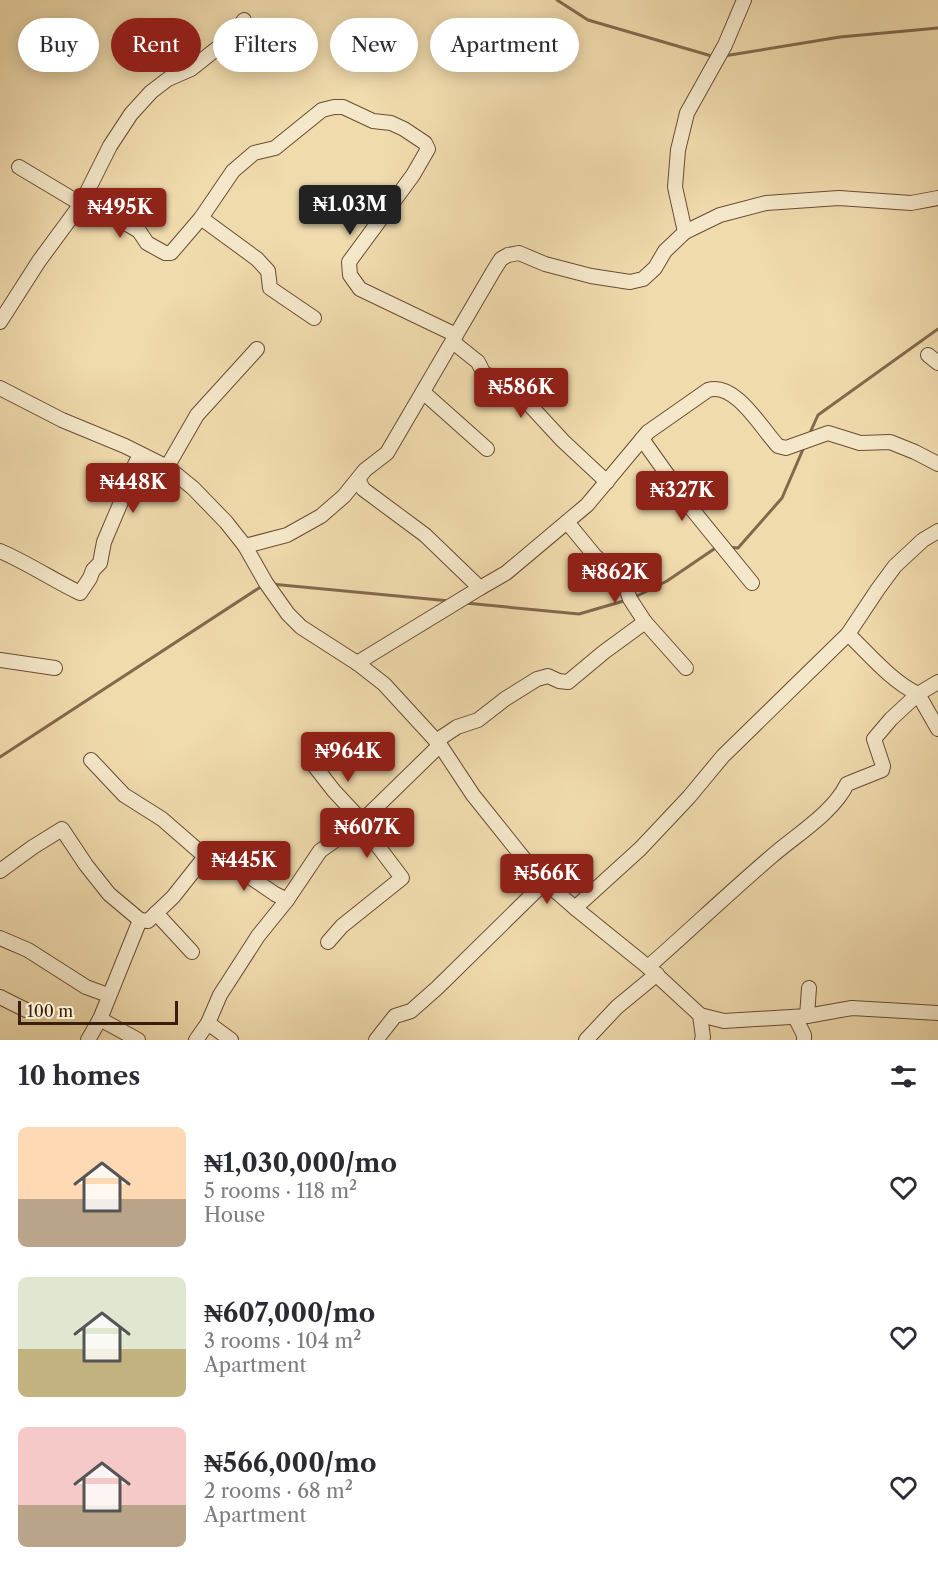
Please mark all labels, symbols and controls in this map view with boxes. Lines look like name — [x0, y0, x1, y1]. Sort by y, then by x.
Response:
chip: Buy — [18, 18, 99, 72]
chip: Rent — [111, 18, 201, 72]
chip: Filters — [213, 18, 318, 72]
chip: New — [330, 18, 418, 72]
chip: Apartment — [430, 18, 579, 72]
pin: ₦1.03M — [301, 185, 399, 236]
pin: ₦495K — [78, 188, 162, 239]
text: ₦1.03M — [313, 192, 387, 216]
text: ₦495K — [87, 195, 153, 219]
pin: ₦586K — [479, 368, 563, 419]
text: ₦586K — [488, 375, 554, 399]
pin: ₦448K — [91, 463, 175, 514]
text: ₦448K — [100, 470, 166, 494]
pin: ₦327K — [640, 471, 724, 522]
text: ₦327K — [650, 478, 714, 502]
pin: ₦862K — [573, 553, 657, 604]
text: ₦862K — [582, 560, 648, 584]
pin: ₦964K — [306, 732, 390, 783]
text: ₦964K — [315, 739, 381, 763]
pin: ₦607K — [325, 808, 409, 859]
text: ₦607K — [334, 815, 400, 839]
pin: ₦445K — [202, 841, 286, 892]
text: ₦445K — [211, 848, 277, 872]
pin: ₦566K — [505, 854, 589, 905]
text: ₦566K — [514, 861, 580, 885]
scale bar — [18, 998, 178, 1025]
text: 100 m — [27, 1001, 73, 1021]
text: 10 homes — [18, 1060, 140, 1092]
icon: filters — [887, 1060, 920, 1093]
text: ₦1,030,000/mo — [204, 1147, 397, 1179]
icon: home — [66, 1151, 138, 1223]
icon: heart — [887, 1171, 920, 1204]
text: 5 rooms · 118 m² — [204, 1179, 357, 1203]
text: House — [204, 1203, 265, 1227]
text: ₦607,000/mo — [204, 1297, 375, 1329]
icon: home — [66, 1301, 138, 1373]
icon: heart — [887, 1321, 920, 1354]
text: 3 rooms · 104 m² — [204, 1329, 361, 1353]
text: Apartment — [204, 1353, 307, 1377]
text: ₦566,000/mo — [204, 1447, 376, 1479]
icon: home — [66, 1451, 138, 1523]
icon: heart — [887, 1471, 920, 1504]
text: 2 rooms · 68 m² — [204, 1479, 353, 1503]
text: Apartment — [204, 1503, 307, 1527]

